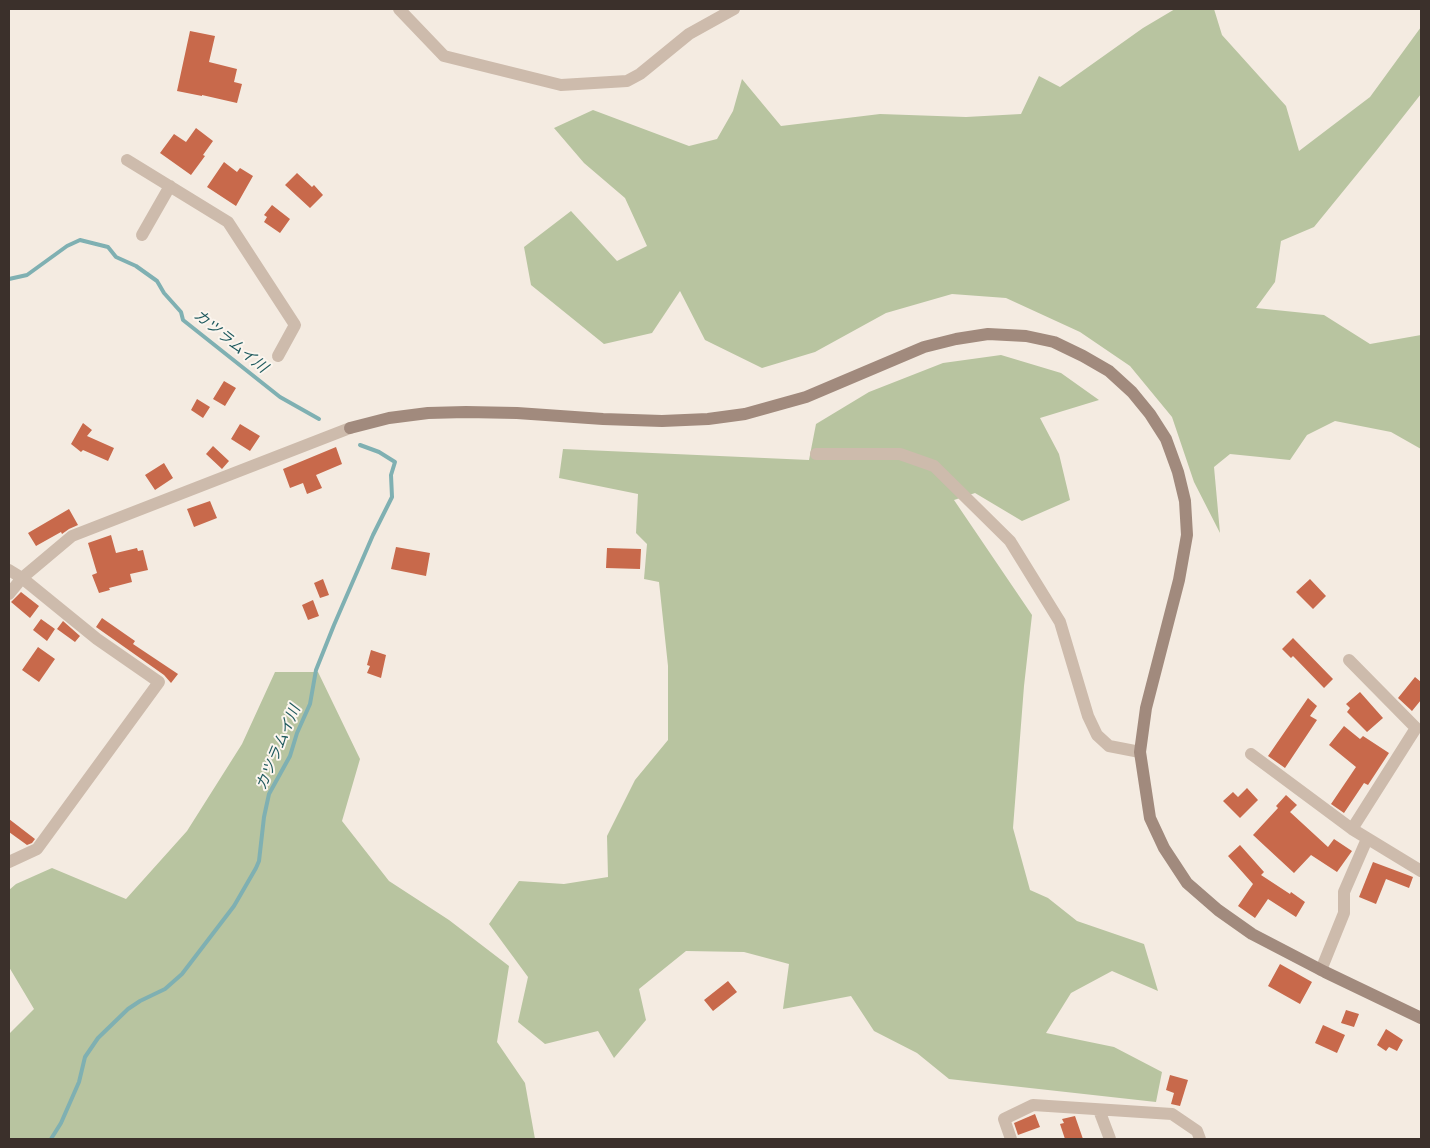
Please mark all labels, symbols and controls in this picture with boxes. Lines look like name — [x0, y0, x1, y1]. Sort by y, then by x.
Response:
water label: カツラムイ川 — [189, 307, 271, 377]
water label: カツラムイ川 — [253, 703, 305, 793]

